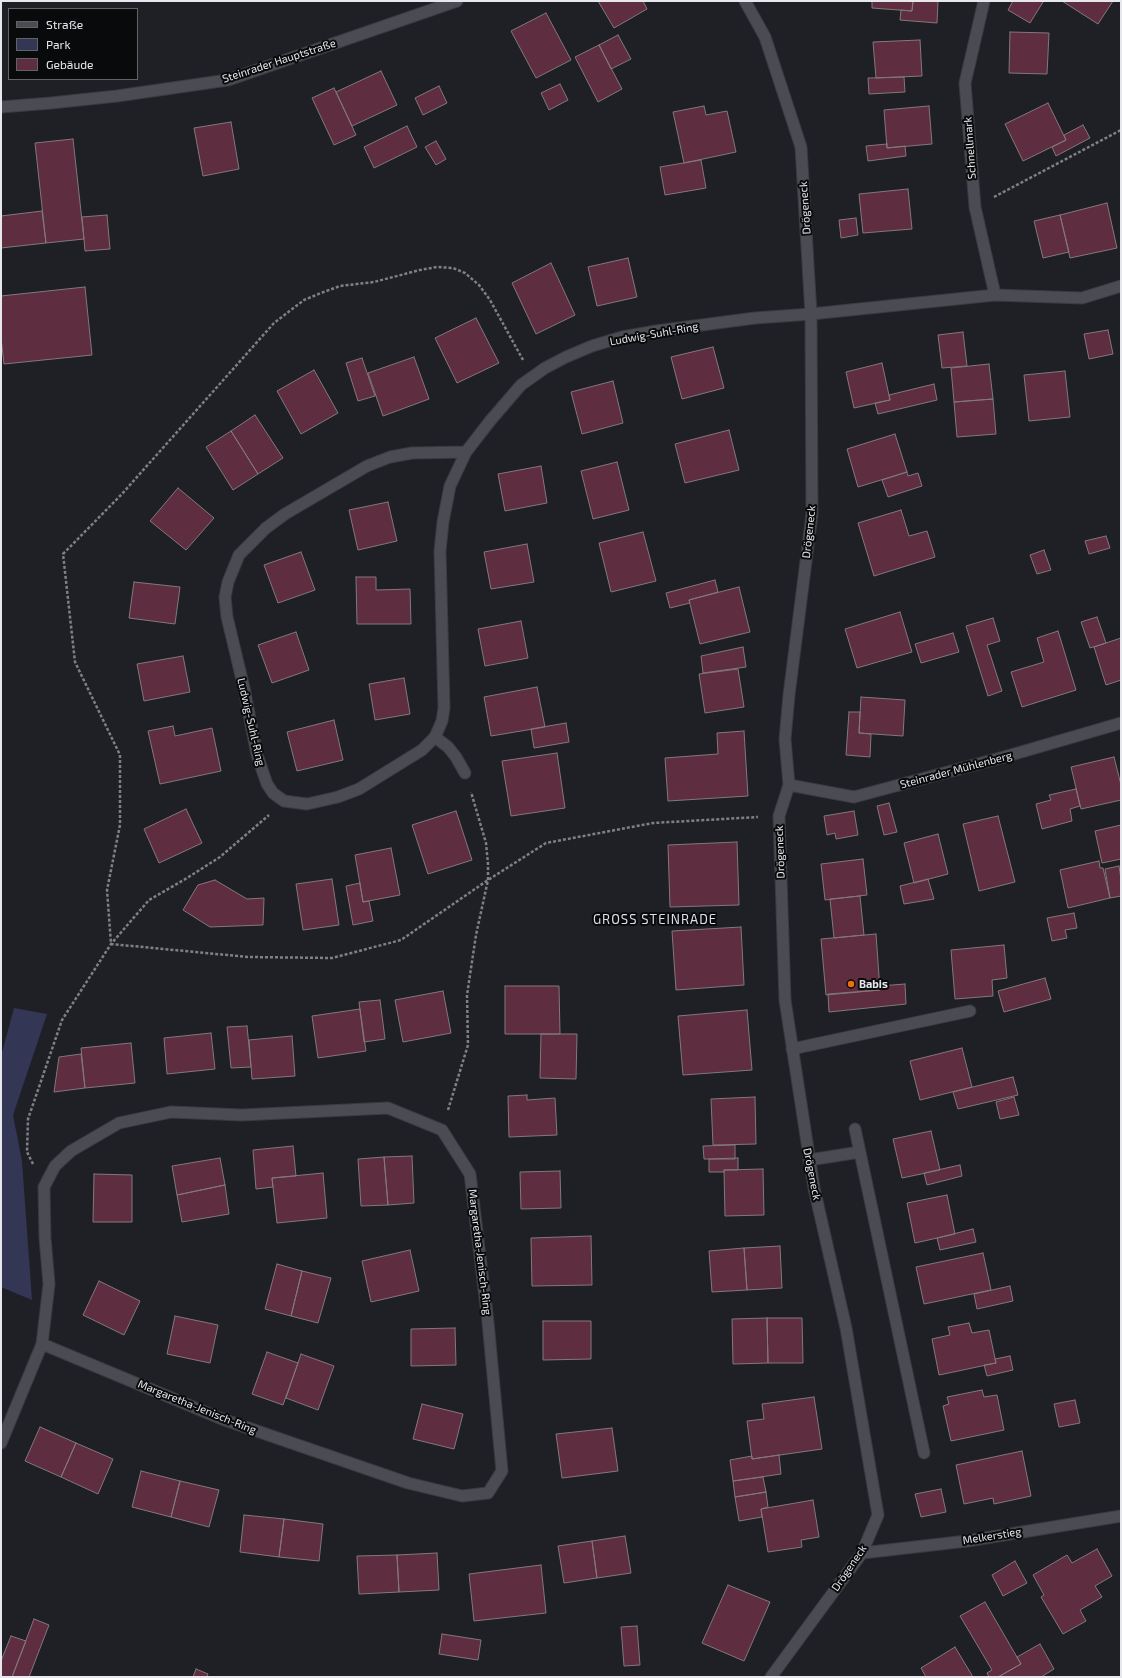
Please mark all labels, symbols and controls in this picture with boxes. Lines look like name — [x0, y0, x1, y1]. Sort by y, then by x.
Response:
legend — [8, 8, 138, 80]
text: Straße — [46, 17, 83, 31]
street label: Steinrader Hauptstraße — [221, 36, 337, 86]
text: Park — [46, 37, 71, 51]
text: Gebäude — [46, 57, 94, 71]
street label: Schnellmark — [961, 116, 979, 180]
street label: Drögeneck — [797, 181, 813, 235]
street label: Ludwig-Suhl-Ring — [609, 320, 699, 348]
street label: Drögeneck — [800, 505, 818, 559]
street label: Ludwig-Suhl-Ring — [234, 677, 268, 767]
street label: Steinrader Mühlenberg — [899, 749, 1013, 791]
street label: Drögeneck — [772, 825, 788, 879]
district label: GROSS STEINRADE — [593, 912, 717, 928]
place label: Babis — [859, 977, 888, 991]
marker: Babis — [846, 979, 856, 989]
street label: Drögeneck — [800, 1147, 824, 1201]
street label: Margaretha-Jenisch-Ring — [466, 1188, 494, 1316]
street label: Margaretha-Jenisch-Ring — [136, 1377, 258, 1437]
street label: Melkerstieg — [962, 1525, 1022, 1547]
street label: Drögeneck — [829, 1542, 869, 1594]

